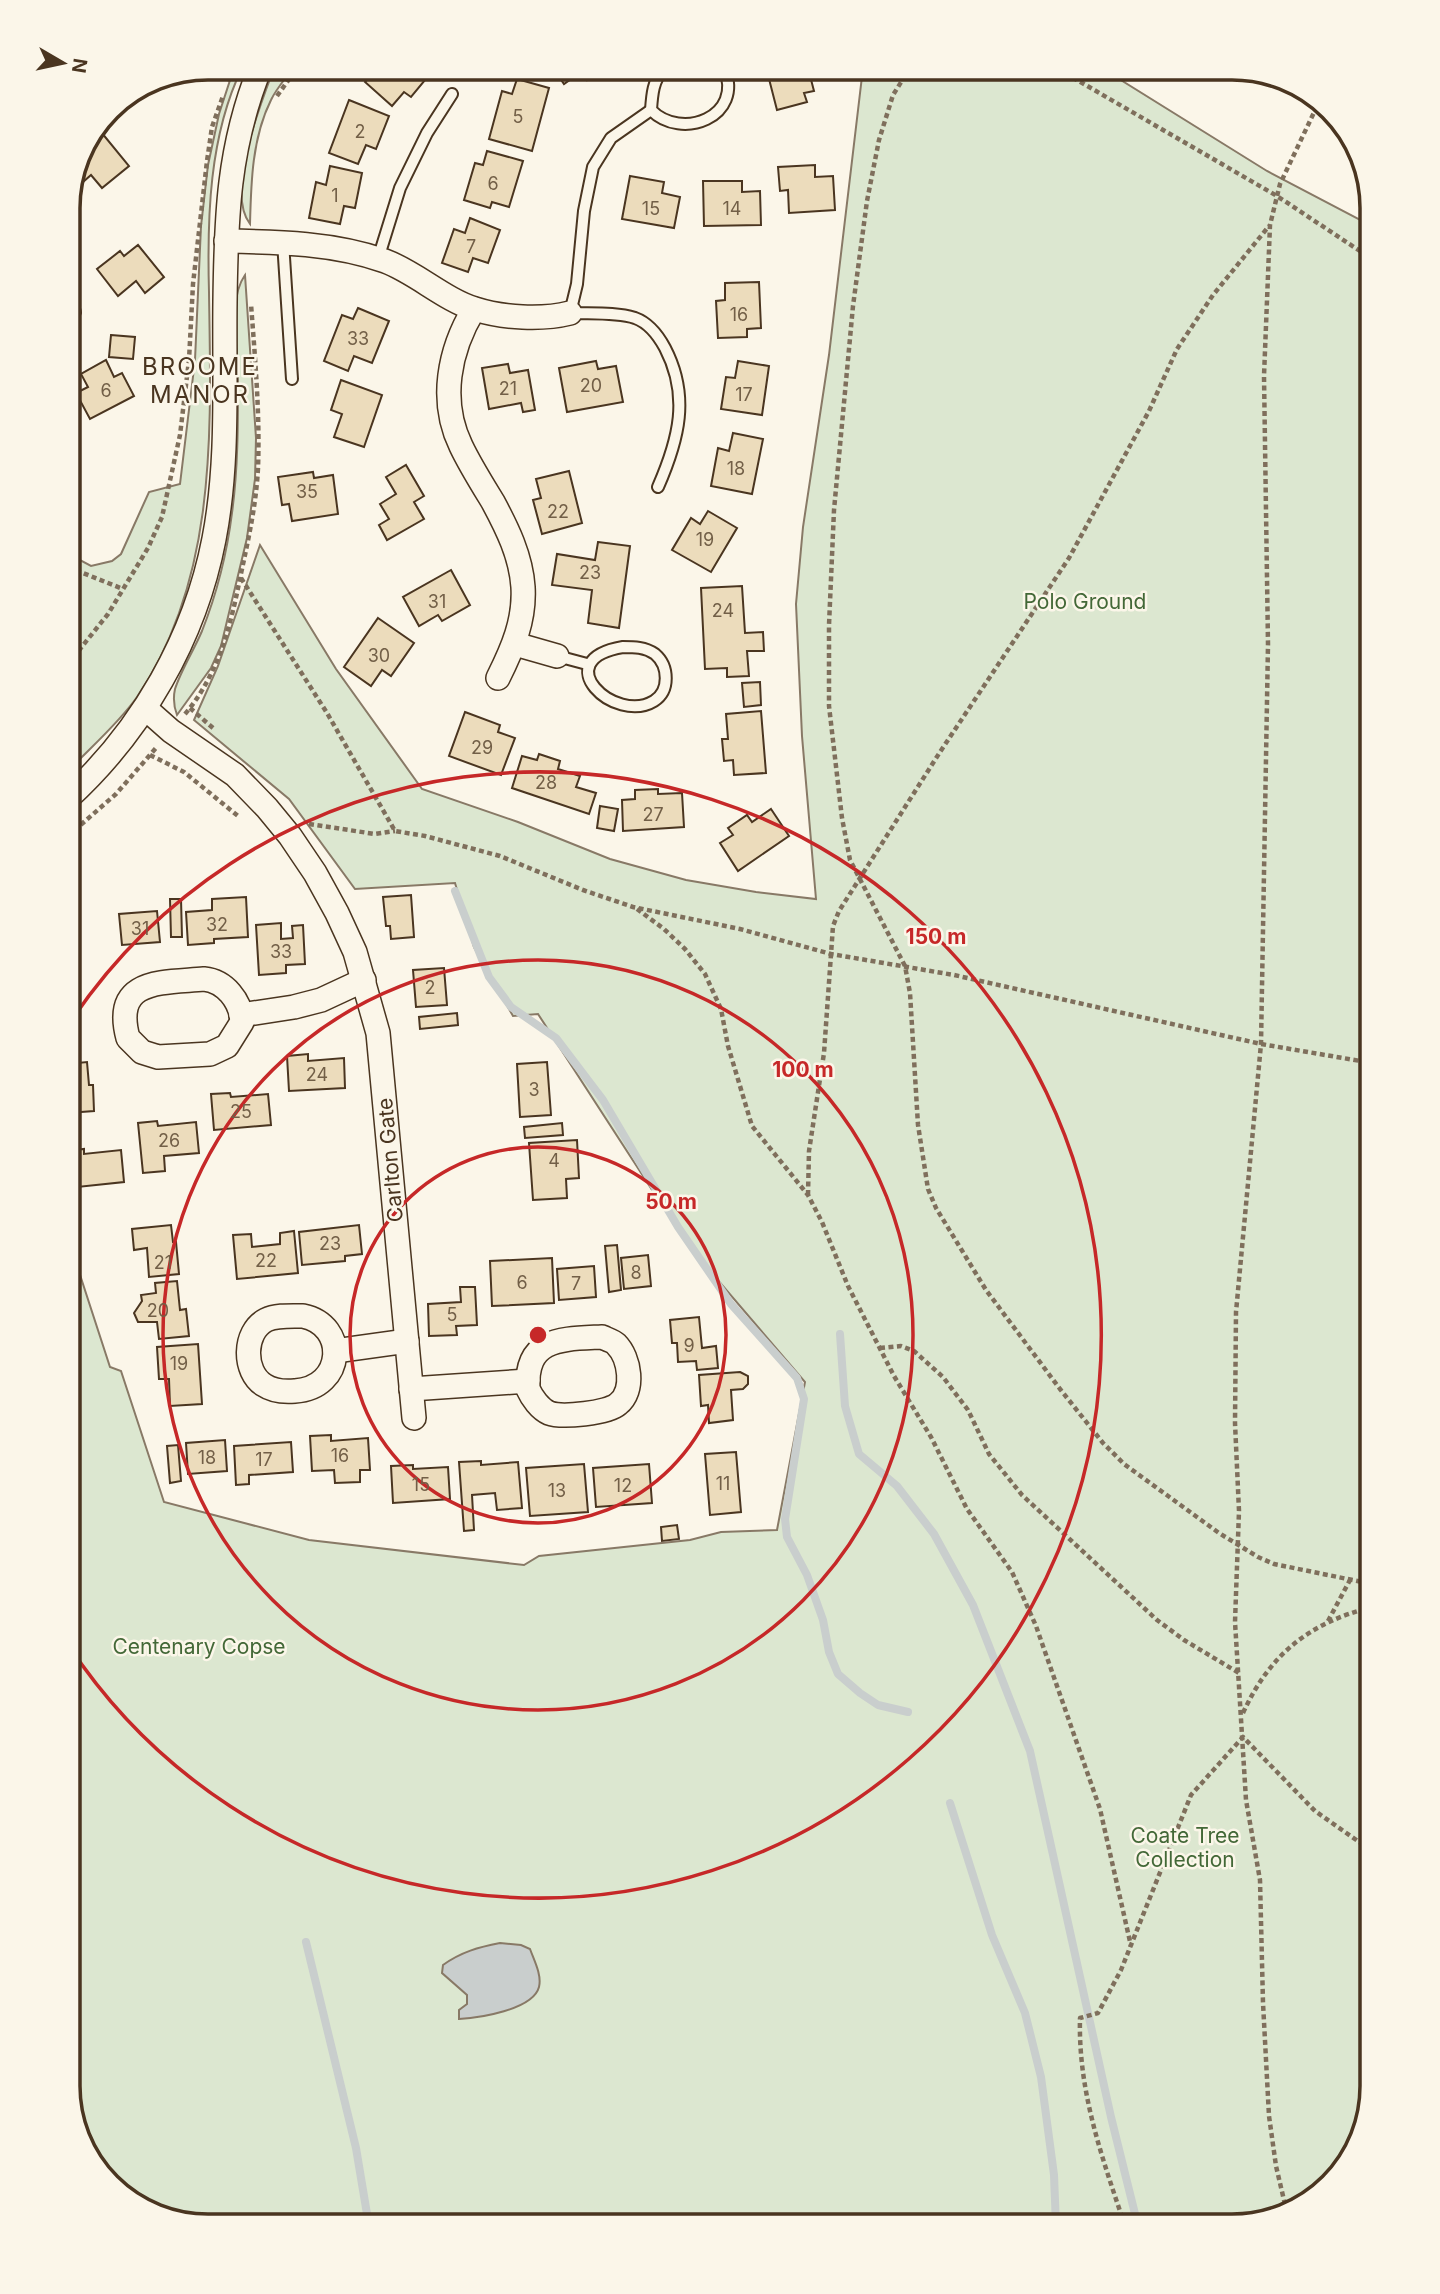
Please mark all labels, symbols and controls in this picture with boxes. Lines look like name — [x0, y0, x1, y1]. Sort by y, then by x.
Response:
north arrow — [28, 28, 98, 98]
text: N — [67, 57, 92, 75]
house number: 5 — [513, 106, 523, 127]
house number: 2 — [355, 121, 365, 142]
house number: 6 — [487, 173, 499, 194]
house number: 1 — [331, 185, 339, 206]
house number: 15 — [642, 198, 660, 219]
house number: 14 — [723, 198, 741, 219]
house number: 7 — [466, 236, 476, 257]
house number: 16 — [730, 304, 748, 325]
house number: 33 — [347, 328, 369, 349]
district label: BROOME MANOR — [142, 352, 258, 409]
house number: 20 — [580, 375, 602, 396]
house number: 21 — [499, 378, 517, 399]
house number: 6 — [100, 380, 112, 401]
house number: 17 — [735, 384, 753, 405]
house number: 18 — [727, 458, 745, 479]
house number: 35 — [296, 481, 318, 502]
house number: 22 — [547, 501, 569, 522]
house number: 19 — [696, 529, 714, 550]
house number: 23 — [579, 562, 601, 583]
park label: Polo Ground — [1024, 589, 1146, 614]
house number: 31 — [428, 591, 446, 612]
house number: 24 — [712, 600, 734, 621]
house number: 30 — [368, 645, 390, 666]
house number: 29 — [471, 737, 493, 758]
house number: 28 — [535, 772, 557, 793]
house number: 27 — [642, 804, 664, 825]
house number: 32 — [206, 914, 228, 935]
house number: 31 — [131, 918, 149, 939]
text: 150 m — [906, 924, 966, 949]
house number: 33 — [270, 941, 292, 962]
house number: 2 — [425, 977, 435, 998]
text: 100 m — [772, 1057, 834, 1082]
house number: 24 — [306, 1064, 328, 1085]
house number: 3 — [528, 1079, 540, 1100]
street label: Carlton Gate — [372, 1097, 408, 1223]
house number: 25 — [230, 1101, 252, 1122]
house number: 26 — [158, 1130, 180, 1151]
house number: 4 — [548, 1150, 560, 1171]
text: 50 m — [645, 1189, 697, 1214]
house number: 23 — [319, 1233, 341, 1254]
house number: 22 — [255, 1250, 277, 1271]
house number: 21 — [154, 1252, 172, 1273]
house number: 8 — [630, 1262, 642, 1283]
house number: 6 — [516, 1272, 528, 1293]
house number: 7 — [571, 1273, 581, 1294]
house number: 20 — [147, 1300, 169, 1321]
house number: 5 — [447, 1304, 457, 1325]
centre of rings — [526, 1323, 550, 1347]
house number: 9 — [683, 1335, 695, 1356]
house number: 19 — [170, 1353, 188, 1374]
house number: 16 — [331, 1445, 349, 1466]
house number: 18 — [198, 1447, 216, 1468]
house number: 17 — [255, 1449, 273, 1470]
house number: 11 — [716, 1473, 730, 1494]
house number: 15 — [412, 1474, 430, 1495]
house number: 12 — [614, 1475, 632, 1496]
house number: 13 — [548, 1480, 566, 1501]
park label: Centenary Copse — [112, 1634, 286, 1659]
park label: Coate Tree Collection — [1130, 1823, 1240, 1872]

